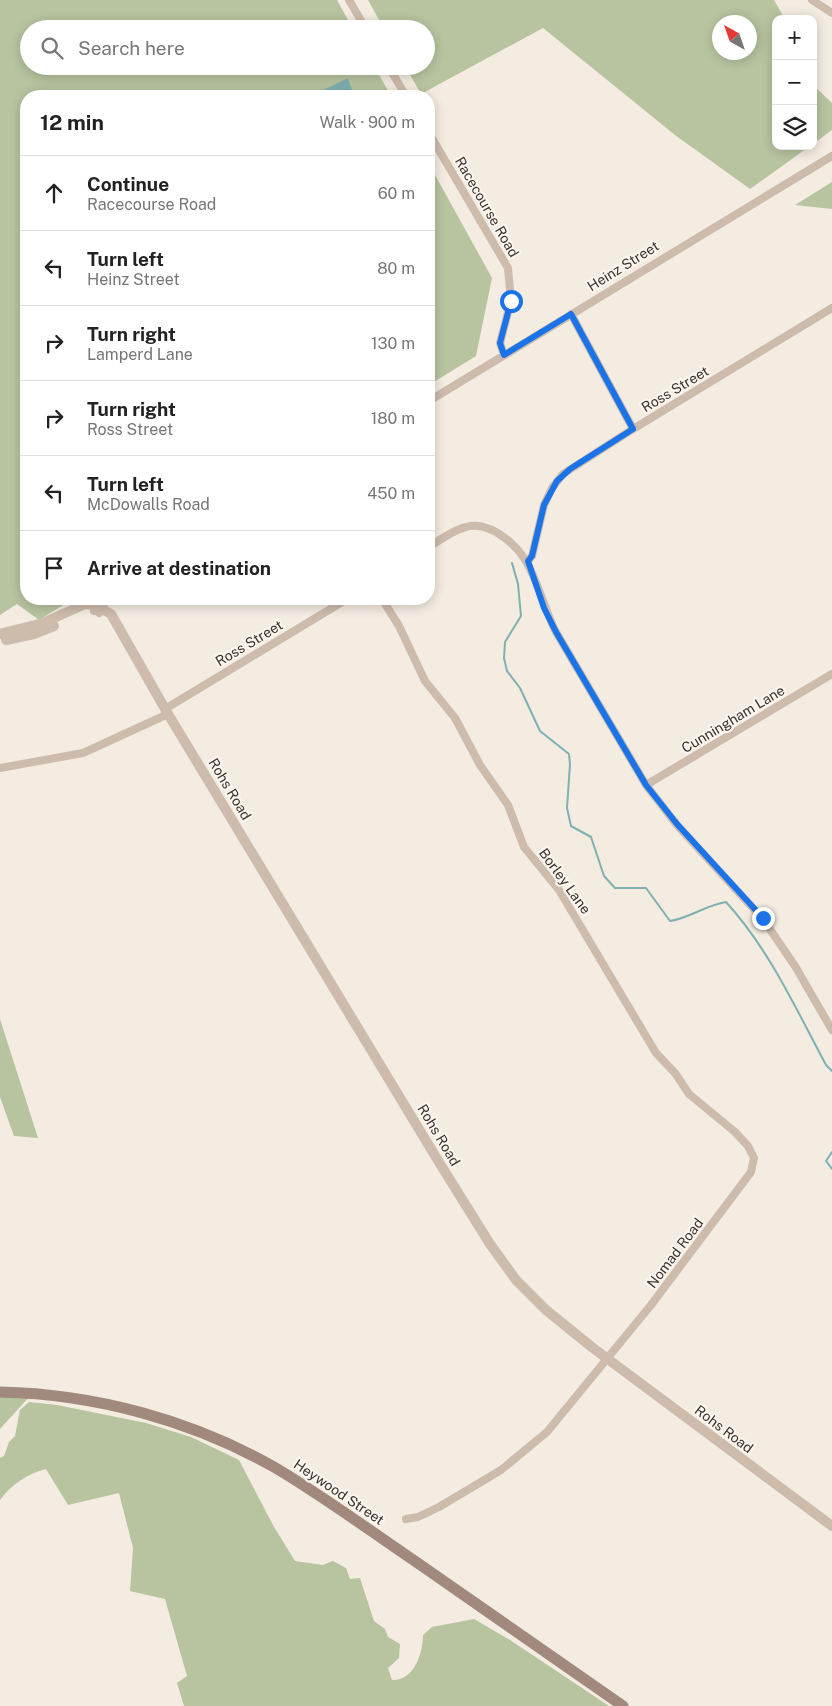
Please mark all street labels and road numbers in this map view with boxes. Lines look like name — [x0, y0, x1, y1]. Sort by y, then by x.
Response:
street label: Racecourse Road — [452, 154, 522, 260]
street label: Heinz Street — [584, 238, 662, 294]
street label: Ross Street — [639, 363, 711, 415]
street label: Ross Street — [213, 617, 285, 669]
street label: Cunningham Lane — [679, 682, 787, 756]
street label: Rohs Road — [205, 755, 255, 823]
street label: Borley Lane — [536, 845, 594, 917]
street label: Rohs Road — [414, 1101, 464, 1169]
street label: Nomad Road — [644, 1215, 706, 1291]
street label: Rohs Road — [692, 1402, 756, 1456]
street label: Heywood Street — [291, 1456, 387, 1528]

